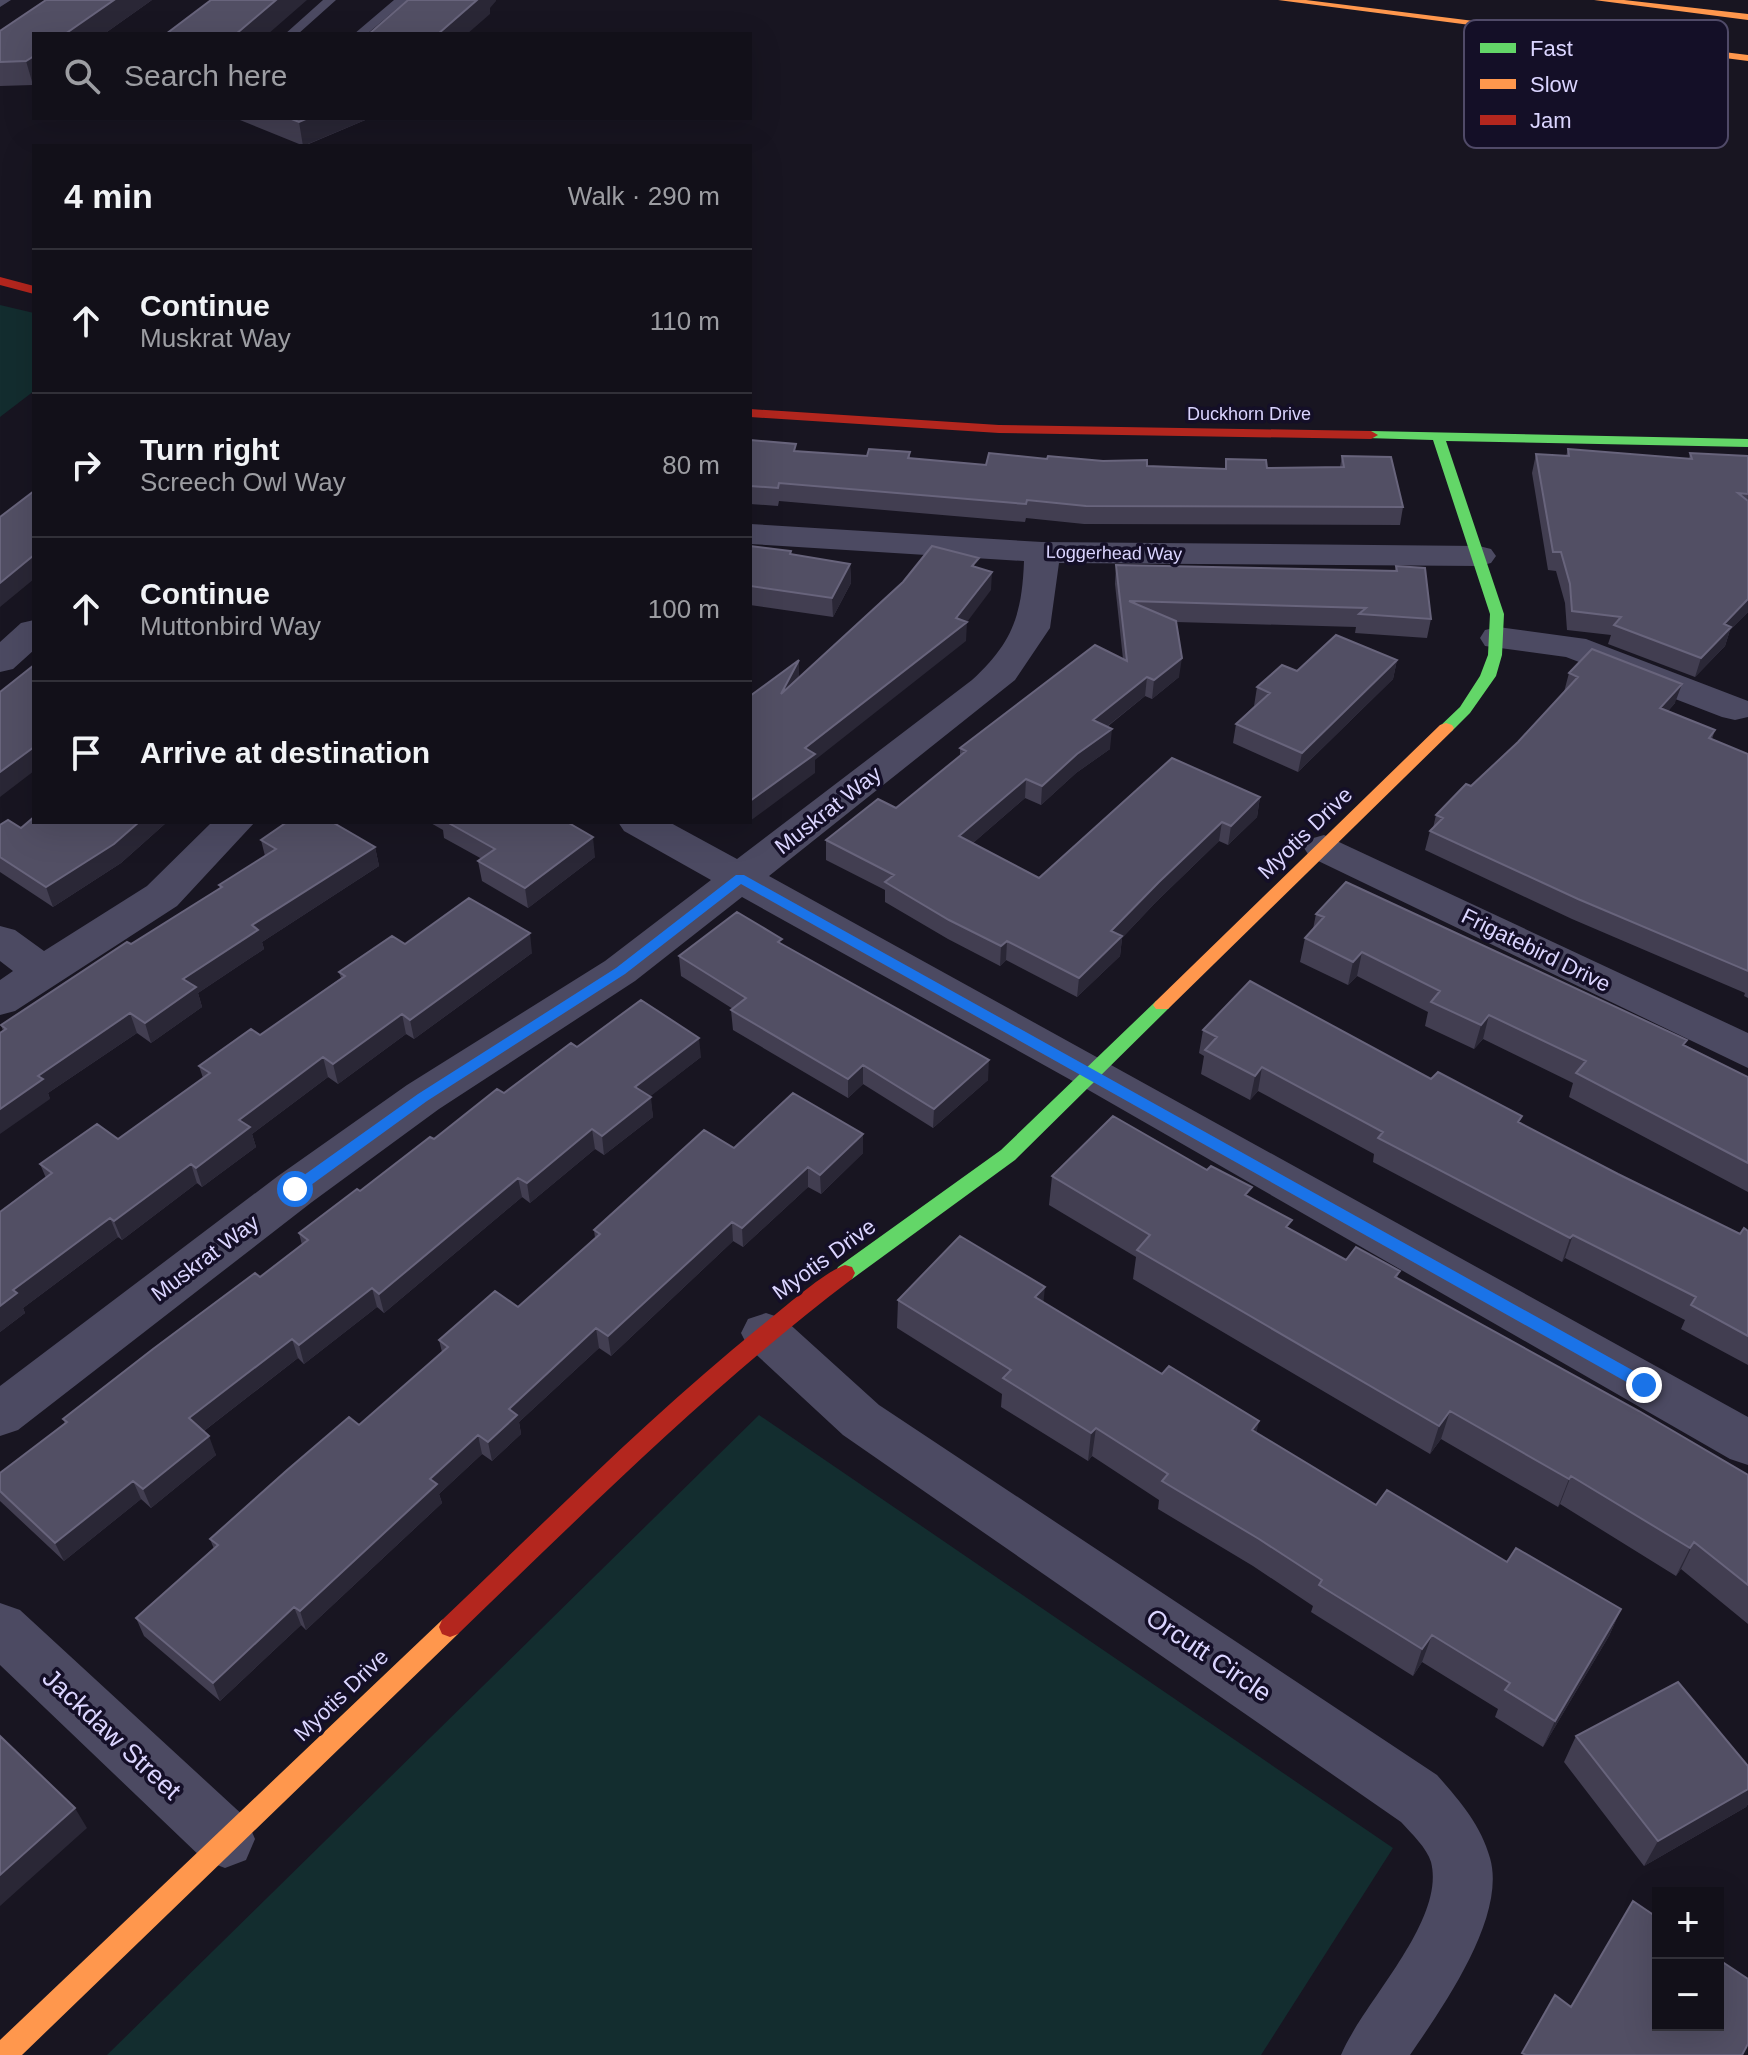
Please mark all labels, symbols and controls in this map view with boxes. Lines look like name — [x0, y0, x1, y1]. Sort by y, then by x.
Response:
legend — [1464, 20, 1728, 148]
search box — [32, 32, 752, 120]
text: Fast — [1530, 36, 1573, 61]
icon: search — [60, 54, 104, 98]
text: Search here — [124, 59, 287, 92]
text: Slow — [1530, 72, 1578, 97]
text: Jam — [1530, 108, 1572, 133]
text: 4 min — [64, 177, 153, 215]
text: Walk · 290 m — [568, 181, 720, 211]
text: Continue — [140, 289, 270, 322]
icon: ahead — [64, 299, 108, 343]
text: 110 m — [650, 306, 720, 336]
text: Muskrat Way — [140, 323, 291, 353]
street label: Duckhorn Drive — [1187, 404, 1311, 424]
text: Turn right — [140, 433, 279, 466]
icon: right — [64, 443, 108, 487]
text: 80 m — [662, 450, 720, 480]
text: Screech Owl Way — [140, 467, 346, 497]
street label: Loggerhead Way — [1046, 542, 1182, 564]
text: Continue — [140, 577, 270, 610]
icon: ahead — [64, 587, 108, 631]
text: 100 m — [648, 594, 720, 624]
text: Muttonbird Way — [140, 611, 321, 641]
icon: arrive — [64, 731, 108, 775]
text: Arrive at destination — [140, 736, 430, 769]
street label: Muskrat Way — [770, 761, 886, 859]
street label: Myotis Drive — [1253, 782, 1357, 884]
street label: Frigatebird Drive — [1457, 903, 1615, 997]
route start — [277, 1171, 313, 1207]
street label: Muskrat Way — [147, 1210, 263, 1306]
street label: Myotis Drive — [768, 1213, 880, 1305]
route end — [1626, 1367, 1662, 1403]
street label: Orcutt Circle — [1141, 1602, 1277, 1708]
street label: Myotis Drive — [289, 1644, 393, 1746]
street label: Jackdaw Street — [37, 1662, 188, 1806]
map controls — [1652, 1887, 1724, 2031]
button: + — [1652, 1887, 1724, 1959]
button: − — [1652, 1959, 1724, 2031]

